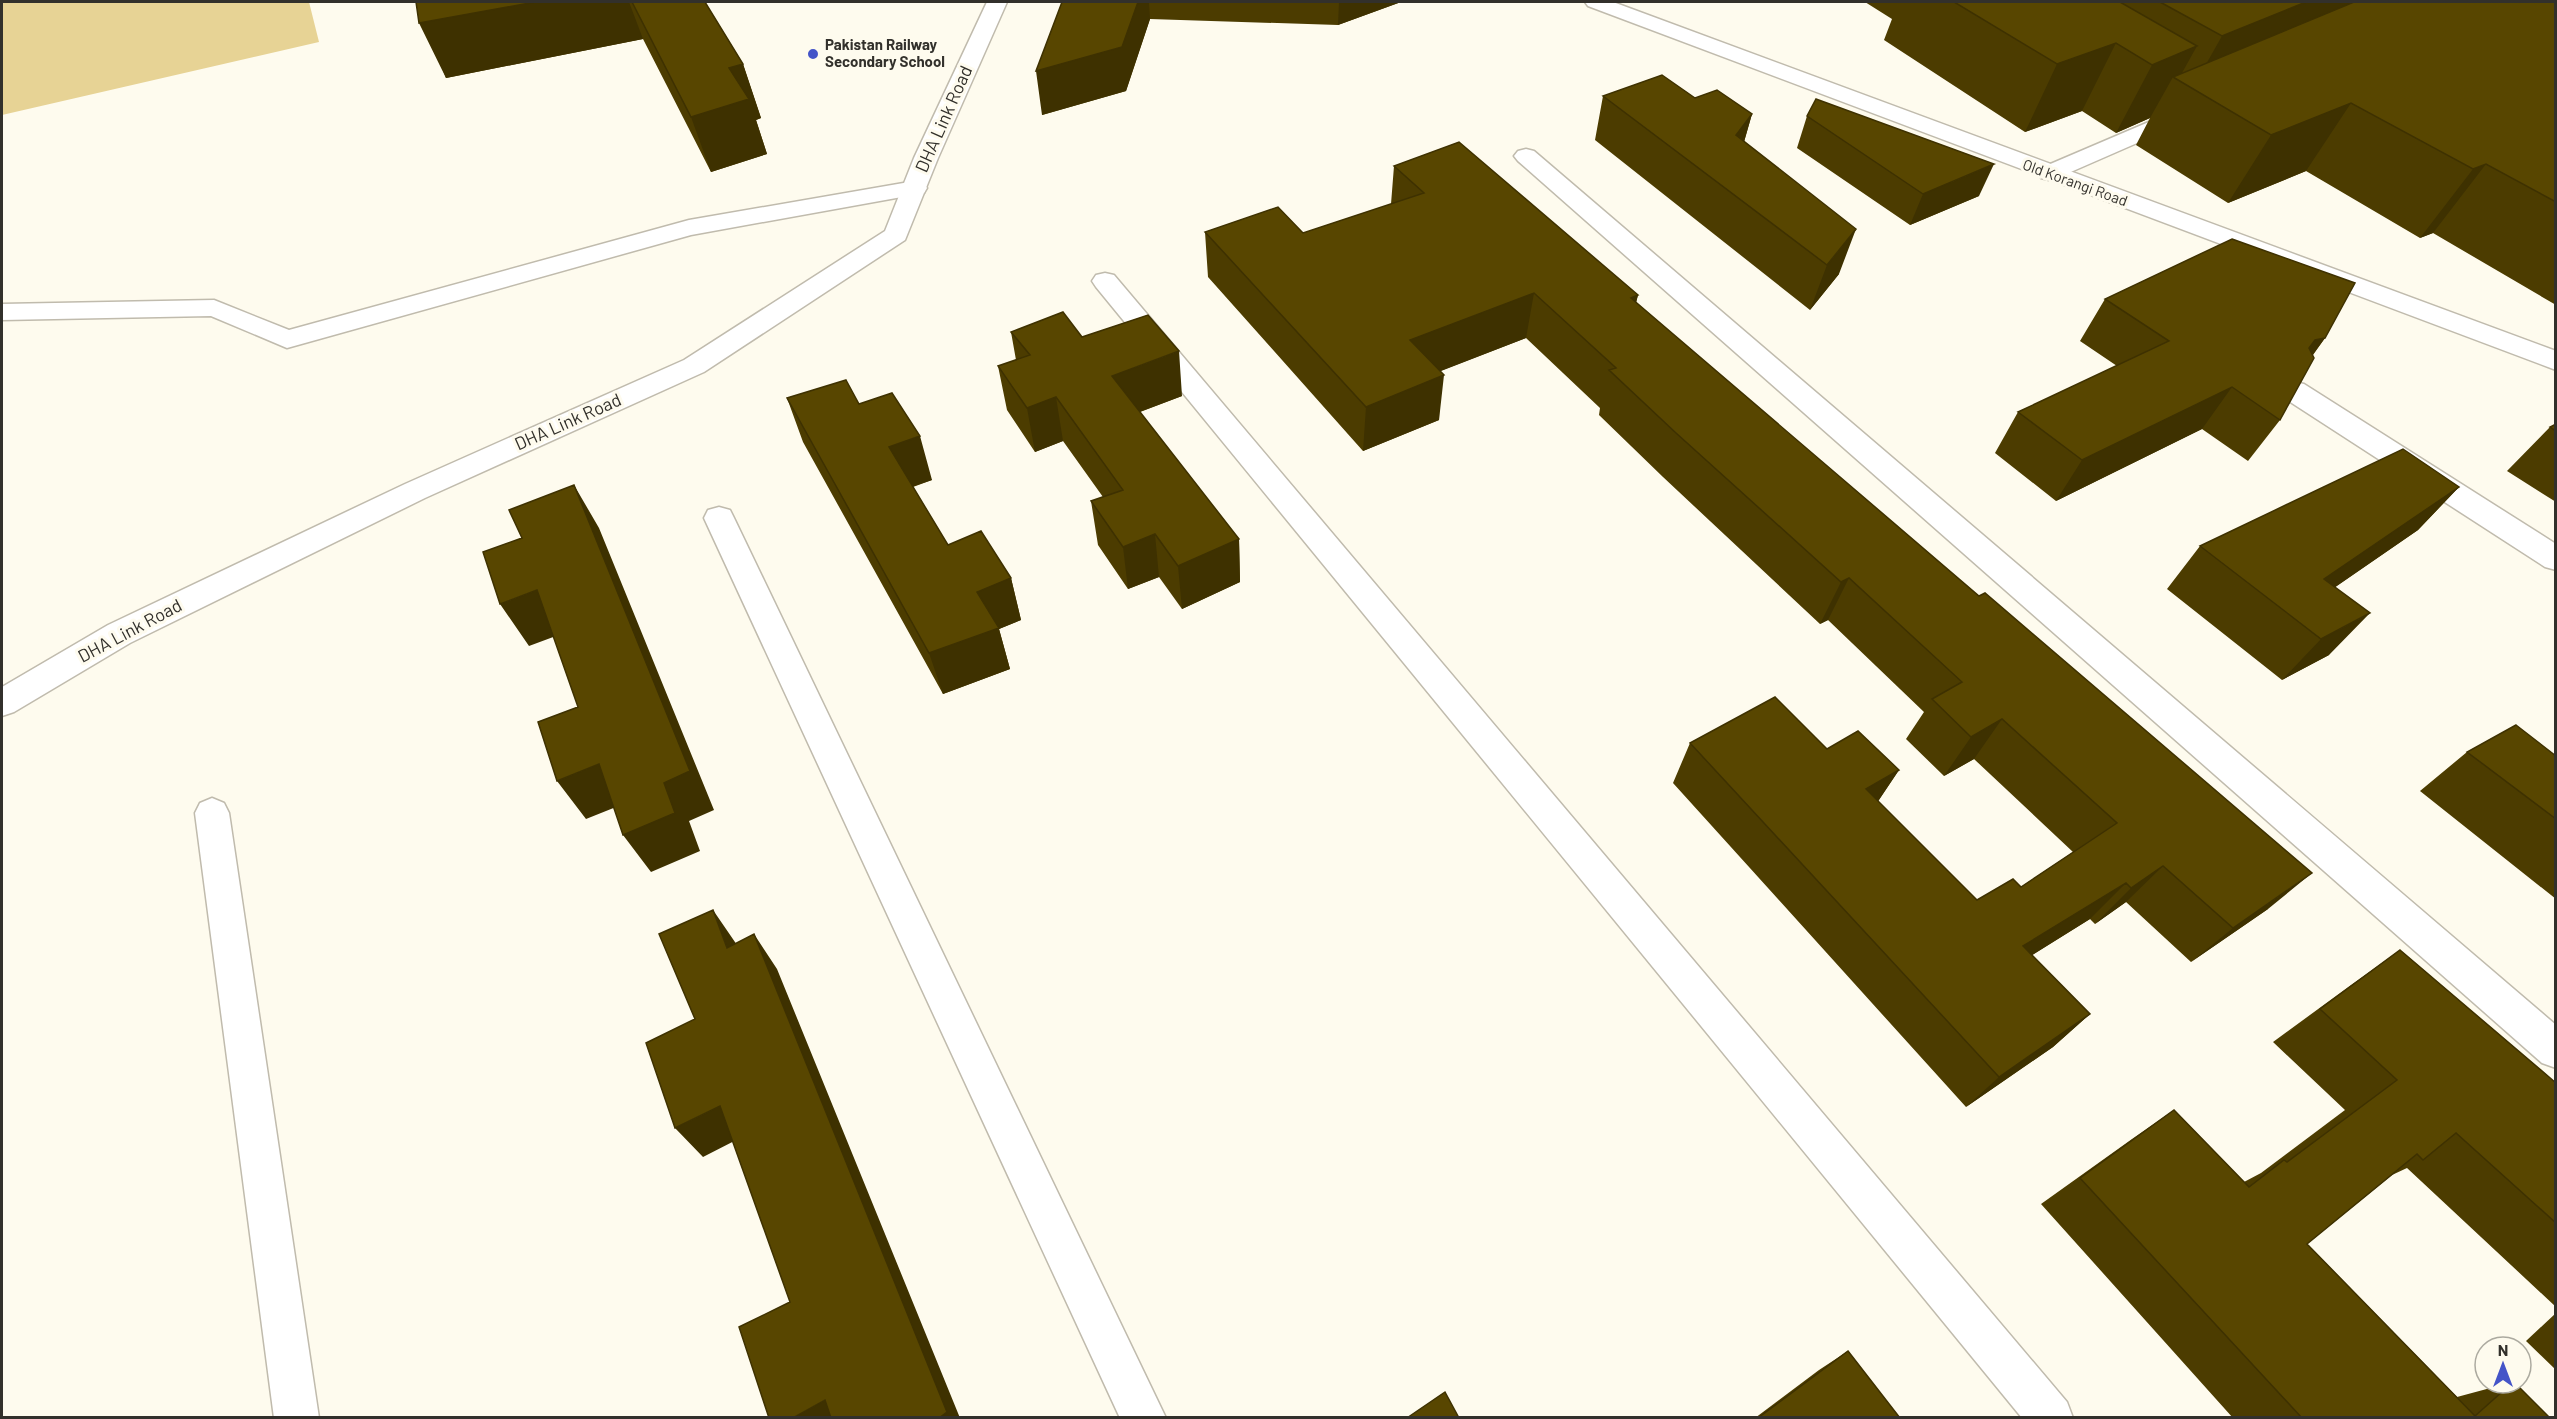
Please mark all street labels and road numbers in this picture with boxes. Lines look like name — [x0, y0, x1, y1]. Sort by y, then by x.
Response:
street label: DHA Link Road — [910, 62, 976, 175]
street label: Old Korangi Road — [2020, 155, 2130, 209]
street label: DHA Link Road — [511, 388, 624, 454]
street label: DHA Link Road — [74, 594, 185, 667]

